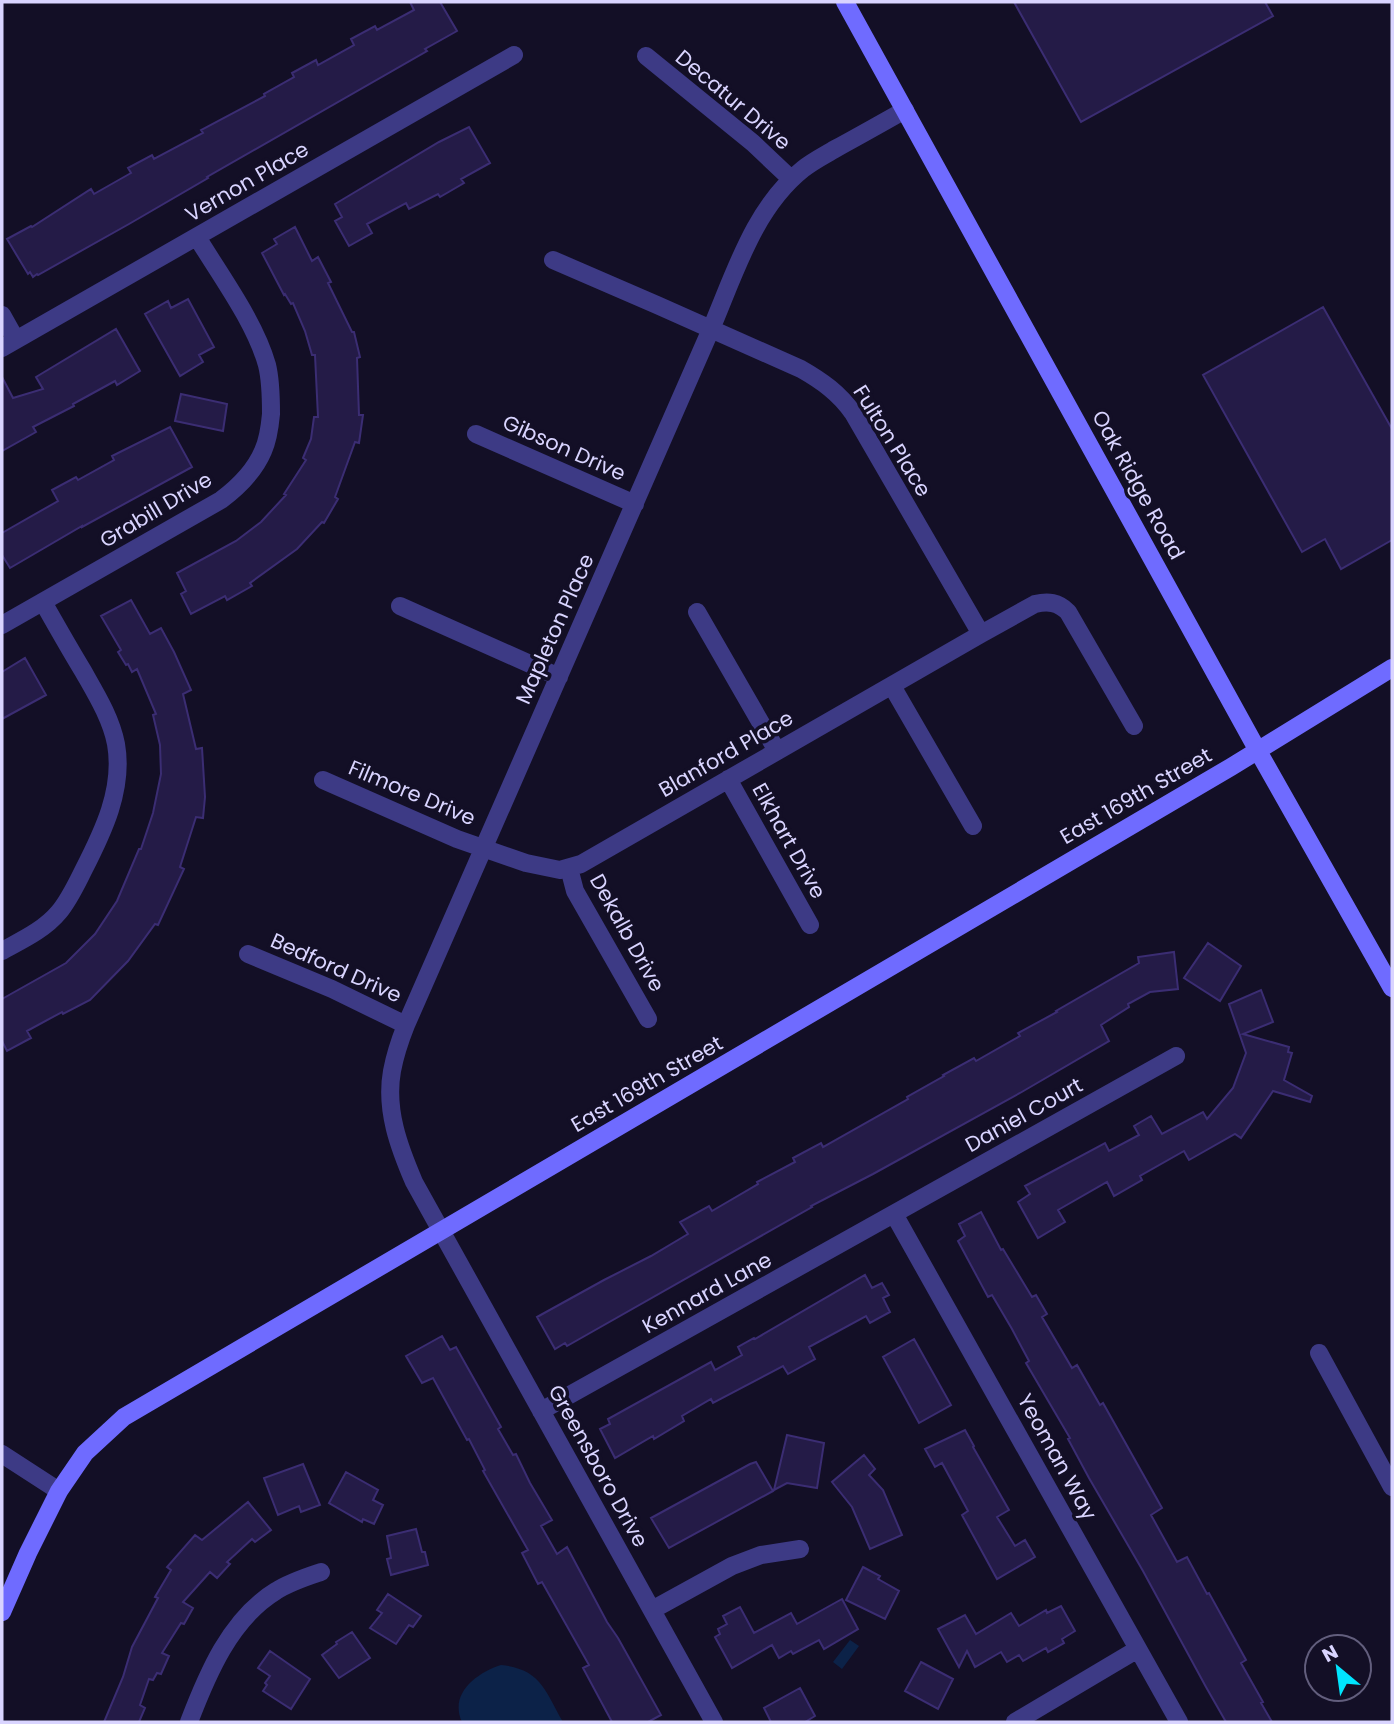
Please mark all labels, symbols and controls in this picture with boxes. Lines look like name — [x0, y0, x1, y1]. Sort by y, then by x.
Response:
street label: Decatur Drive — [670, 43, 797, 156]
street label: Vernon Place — [180, 134, 314, 229]
street label: Fulton Place — [847, 379, 938, 502]
street label: Oak Ridge Road — [1085, 405, 1192, 565]
street label: Gibson Drive — [498, 407, 630, 488]
street label: Grabill Drive — [94, 465, 217, 555]
street label: Mapleton Place — [508, 549, 601, 709]
street label: Blanford Place — [653, 703, 798, 804]
street label: East 169th Street — [1055, 740, 1217, 851]
street label: Filmore Drive — [344, 753, 480, 832]
street label: Elkhart Drive — [746, 778, 833, 904]
street label: Dekalb Drive — [583, 869, 672, 997]
street label: Bedford Drive — [266, 926, 406, 1009]
street label: East 169th Street — [566, 1028, 728, 1139]
street label: Daniel Court — [960, 1070, 1088, 1159]
street label: Kennard Lane — [637, 1245, 777, 1340]
street label: Greensboro Drive — [542, 1379, 655, 1552]
street label: Yeoman Way — [1011, 1388, 1104, 1525]
north arrow — [1303, 1633, 1373, 1703]
text: N — [1317, 1638, 1343, 1669]

